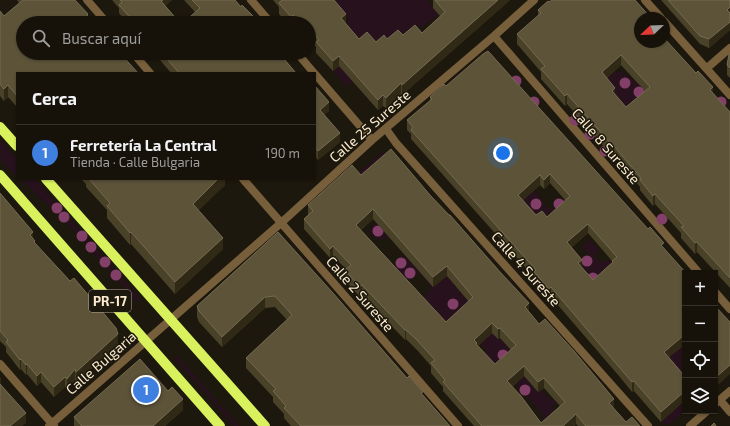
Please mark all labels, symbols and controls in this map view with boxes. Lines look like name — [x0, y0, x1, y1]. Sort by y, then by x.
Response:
north arrow — [634, 12, 670, 48]
search box — [16, 16, 316, 60]
icon: search — [30, 27, 52, 49]
text: Buscar aquí — [62, 29, 141, 47]
street label: Calle 25 Sureste — [326, 86, 414, 165]
text: Cerca — [32, 88, 77, 108]
street label: Calle 8 Sureste — [569, 104, 644, 187]
text: Ferretería La Central — [70, 136, 217, 154]
your location — [493, 143, 513, 163]
text: 1 — [42, 145, 48, 161]
text: 190 m — [265, 145, 300, 161]
text: Tienda · Calle Bulgaria — [70, 154, 200, 170]
street label: Calle 4 Sureste — [488, 228, 565, 310]
street label: Calle 2 Sureste — [323, 252, 398, 335]
map controls — [682, 270, 718, 414]
button: + — [682, 270, 718, 306]
road number: PR-17 — [89, 290, 131, 312]
button: − — [682, 306, 718, 342]
street label: Calle Bulgaria — [62, 327, 139, 398]
button: locate — [682, 342, 718, 378]
pin: 1 — [133, 375, 159, 405]
button: layers — [682, 378, 718, 414]

